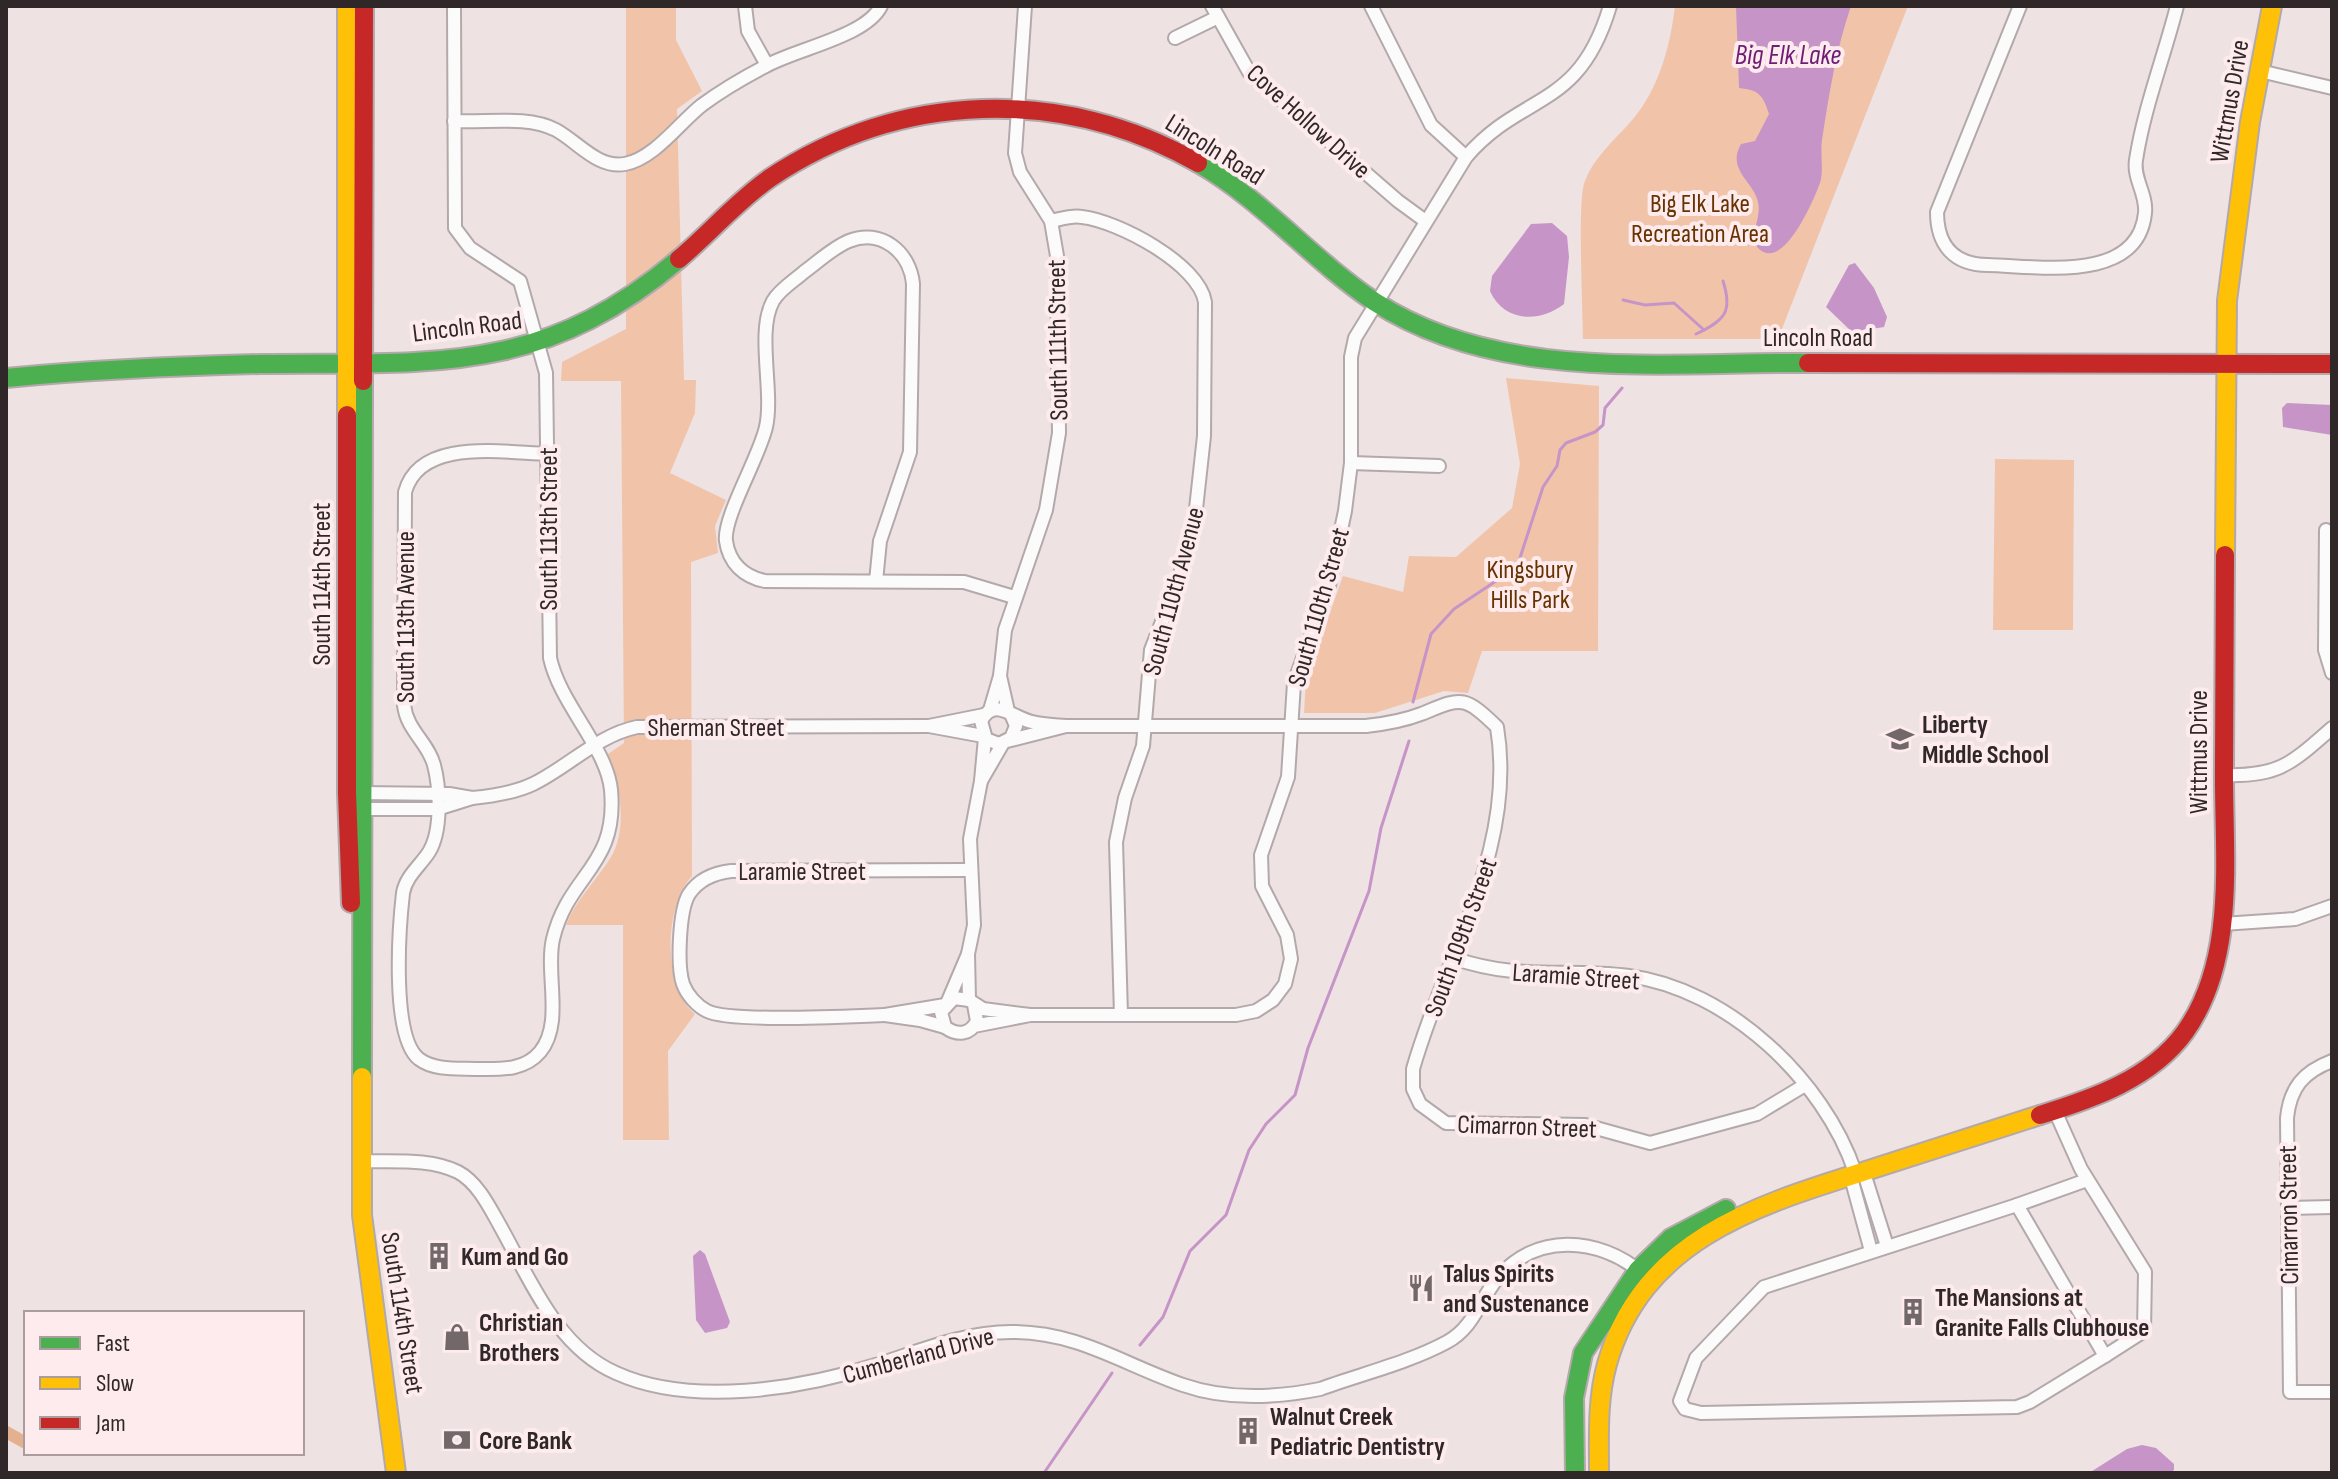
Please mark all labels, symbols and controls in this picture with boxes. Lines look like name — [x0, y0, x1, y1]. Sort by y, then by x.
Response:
street label: Wittmus Drive — [2204, 37, 2257, 165]
water label: Big Elk Lake — [1735, 39, 1841, 72]
street label: Cove Hollow Drive — [1240, 58, 1376, 186]
street label: Lincoln Road — [1159, 108, 1269, 193]
park label: Big Elk Lake Recreation Area — [1631, 189, 1769, 250]
street label: South 111th Street — [1042, 259, 1075, 421]
street label: Lincoln Road — [411, 305, 524, 350]
street label: Lincoln Road — [1763, 323, 1873, 354]
street label: South 113th Street — [534, 447, 565, 611]
street label: South 114th Street — [307, 502, 338, 666]
street label: South 110th Avenue — [1137, 504, 1212, 679]
street label: South 110th Street — [1282, 524, 1357, 690]
street label: South 113th Avenue — [391, 531, 422, 703]
park label: Kingsbury Hills Park — [1487, 555, 1573, 616]
street label: Wittmus Drive — [2184, 690, 2215, 814]
place label: Liberty Middle School — [1922, 710, 2049, 771]
street label: Sherman Street — [648, 713, 785, 744]
school or university icon: Liberty Middle School — [1885, 724, 1915, 754]
street label: South 109th Street — [1418, 854, 1504, 1021]
street label: Laramie Street — [738, 857, 866, 888]
street label: Laramie Street — [1511, 958, 1641, 997]
street label: Cimarron Street — [1457, 1110, 1597, 1145]
street label: Cimarron Street — [2273, 1145, 2306, 1285]
street label: South 114th Street — [373, 1230, 430, 1396]
building icon: Kum and Go — [424, 1241, 454, 1271]
place label: Kum and Go — [461, 1242, 569, 1273]
place label: Talus Spirits and Sustenance — [1443, 1259, 1589, 1320]
restaurant icon: Talus Spirits and Sustenance — [1406, 1273, 1436, 1303]
place label: The Mansions at Granite Falls Clubhouse — [1935, 1283, 2149, 1344]
building icon: The Mansions at Granite Falls Clubhouse — [1898, 1297, 1928, 1327]
place label: Christian Brothers — [479, 1308, 563, 1369]
legend — [24, 1311, 304, 1455]
street label: Cumberland Drive — [839, 1321, 997, 1391]
shop icon: Christian Brothers — [442, 1322, 472, 1352]
text: Fast — [96, 1329, 130, 1358]
text: Slow — [96, 1369, 134, 1398]
place label: Walnut Creek Pediatric Dentistry — [1270, 1402, 1445, 1463]
text: Jam — [95, 1409, 126, 1438]
building icon: Walnut Creek Pediatric Dentistry — [1233, 1416, 1263, 1446]
bank icon: Core Bank — [442, 1425, 472, 1455]
place label: Core Bank — [479, 1426, 572, 1457]

